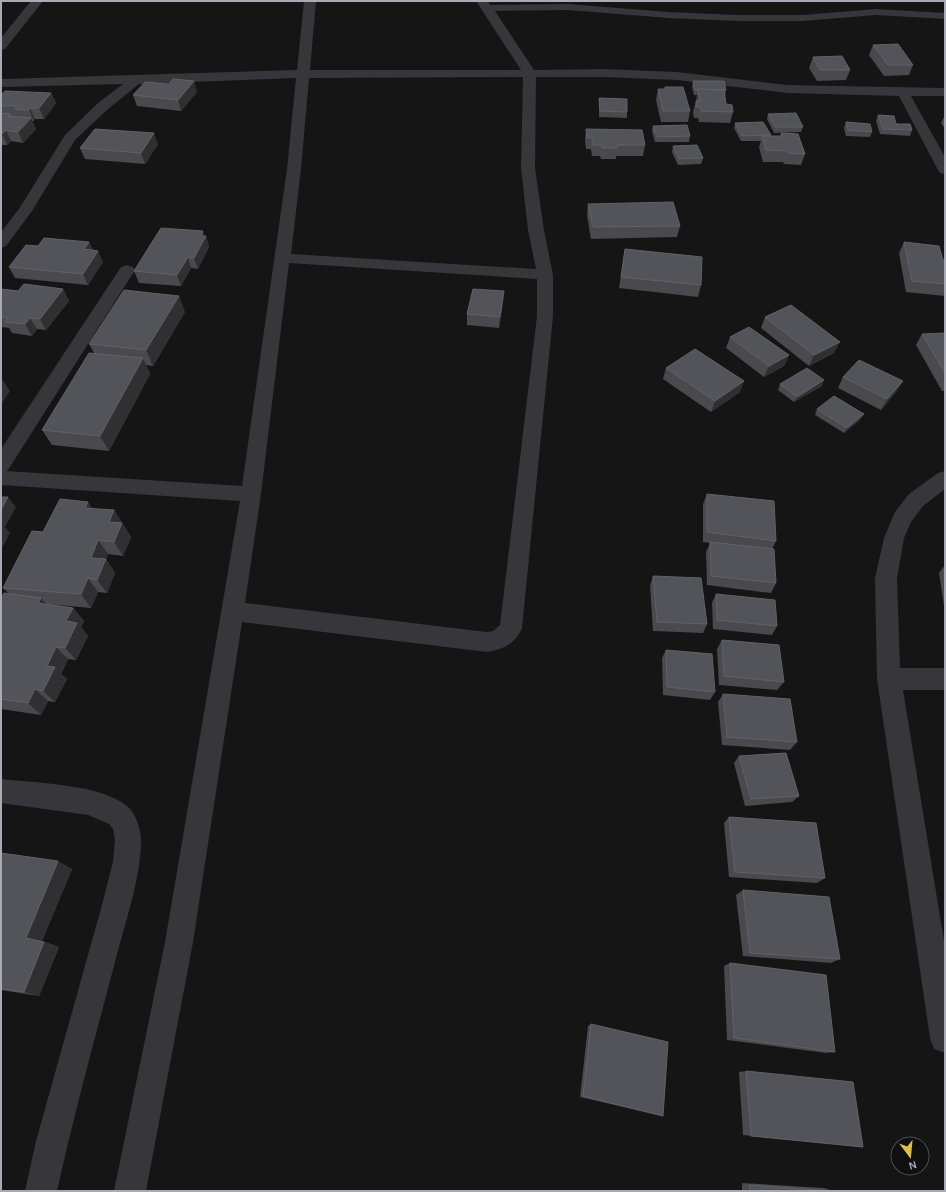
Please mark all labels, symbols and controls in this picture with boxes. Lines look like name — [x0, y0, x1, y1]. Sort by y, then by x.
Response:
north arrow — [890, 1136, 930, 1176]
text: N — [907, 1158, 918, 1172]

